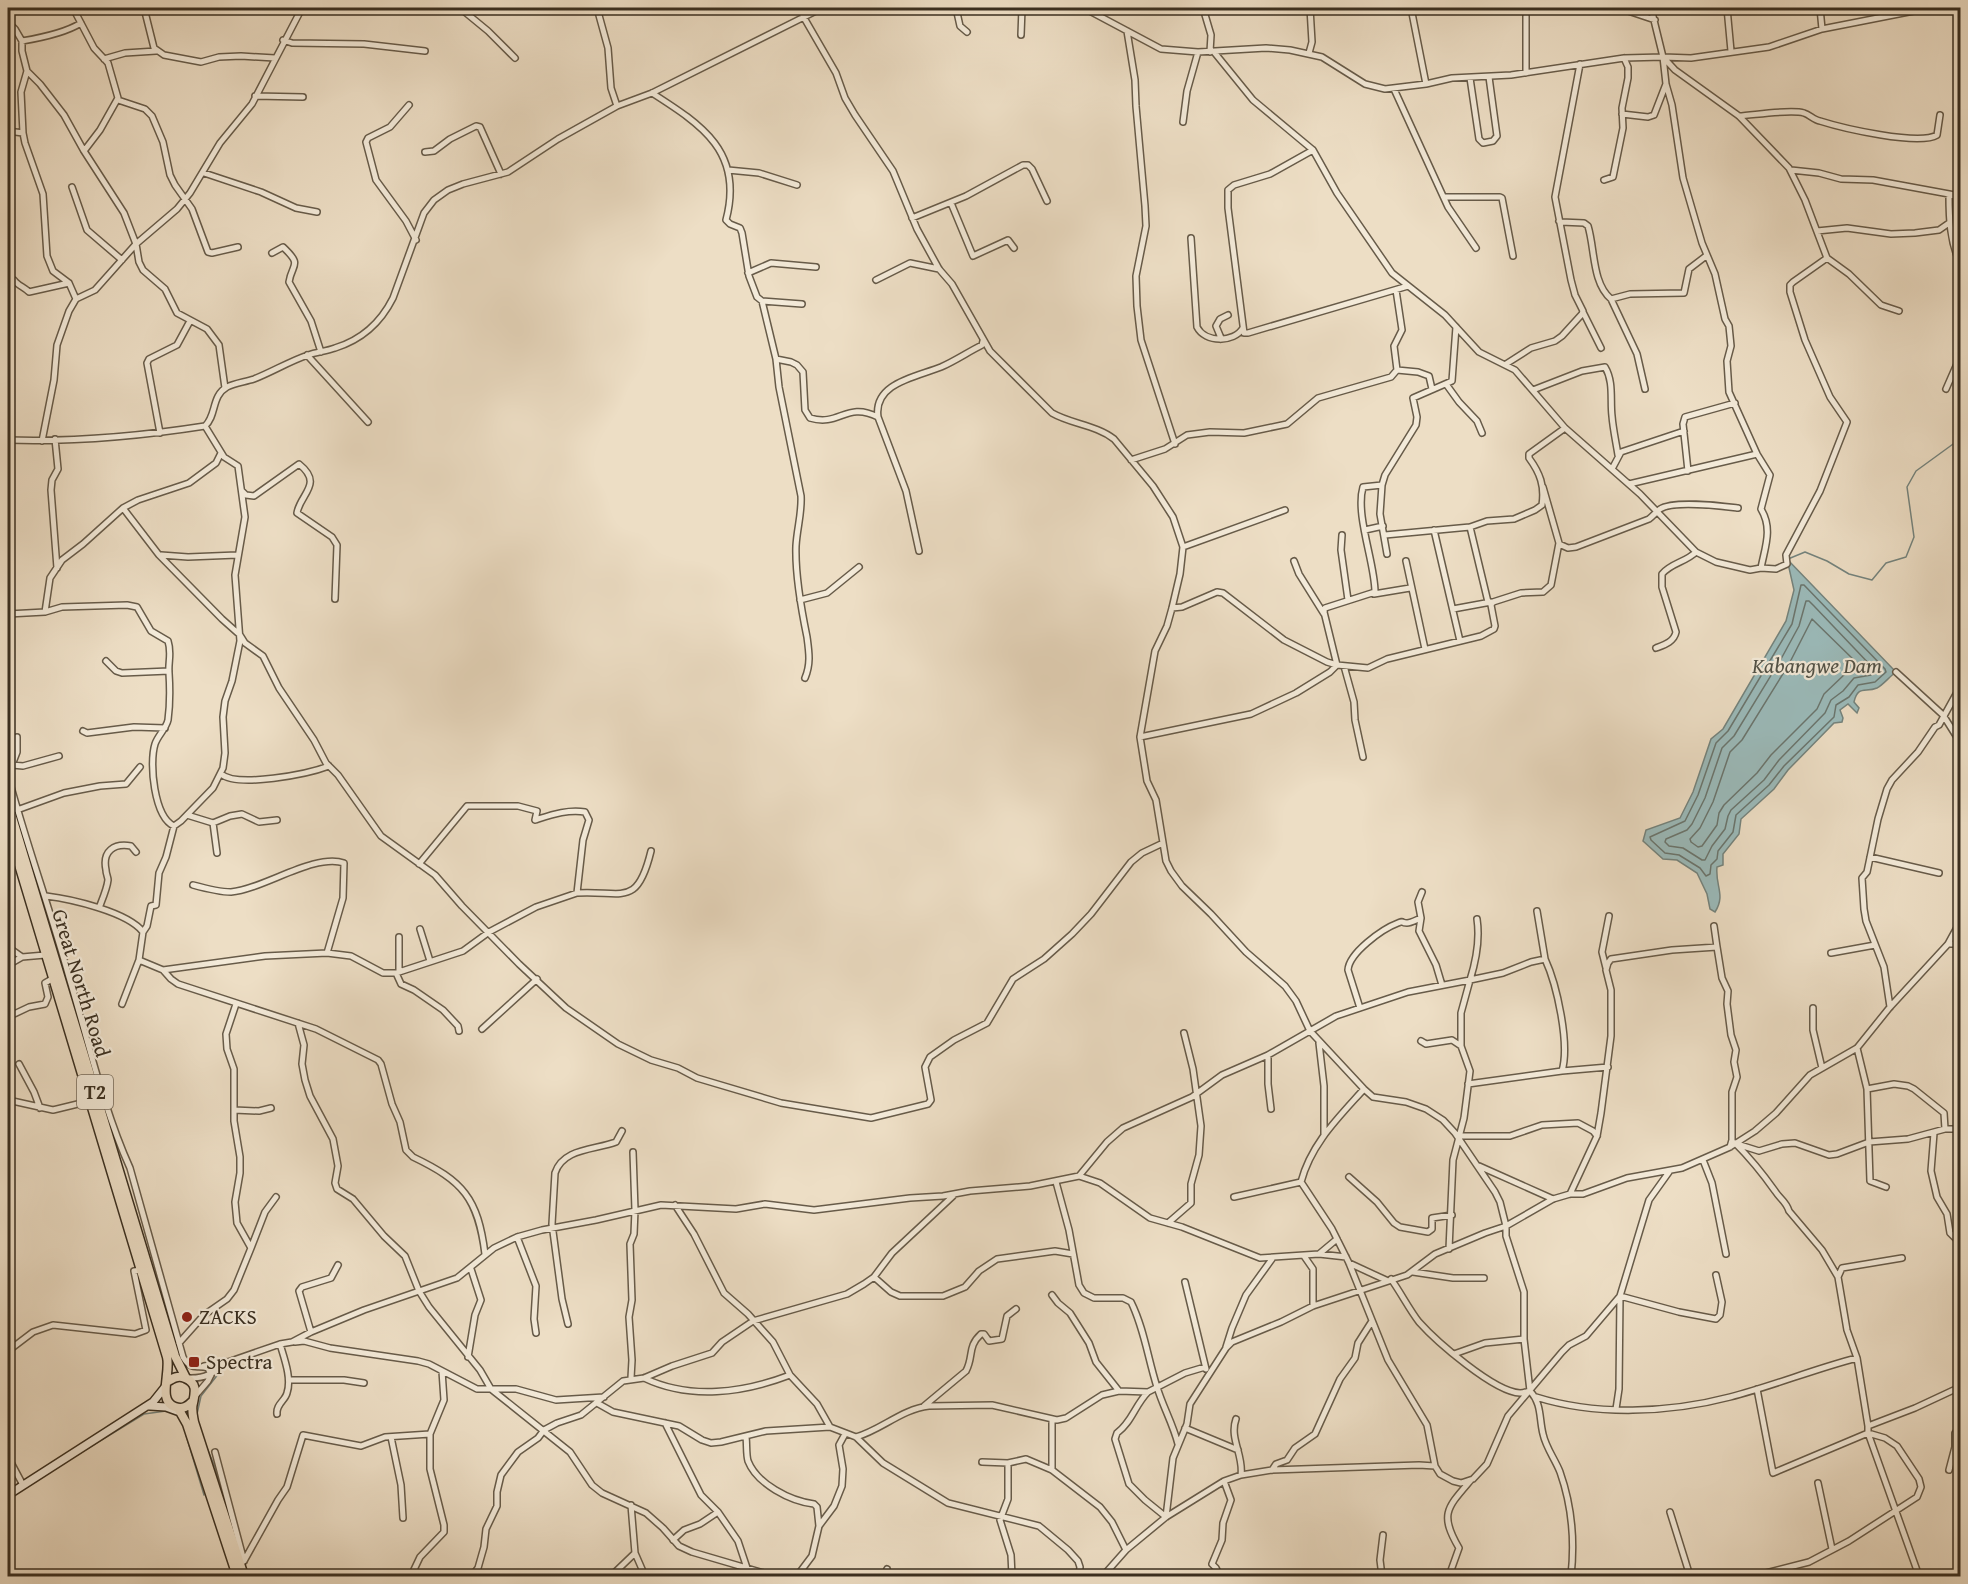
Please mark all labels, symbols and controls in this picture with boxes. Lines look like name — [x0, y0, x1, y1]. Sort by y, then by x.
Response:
water label: Kabangwe Dam — [1751, 649, 1882, 681]
street label: Great North Road — [44, 905, 119, 1061]
road number: T2 — [77, 1075, 113, 1109]
place label: ZACKS — [199, 1301, 257, 1332]
marker: ZACKS — [180, 1310, 194, 1324]
place label: Spectra — [206, 1346, 273, 1377]
marker: Spectra — [187, 1355, 201, 1369]

